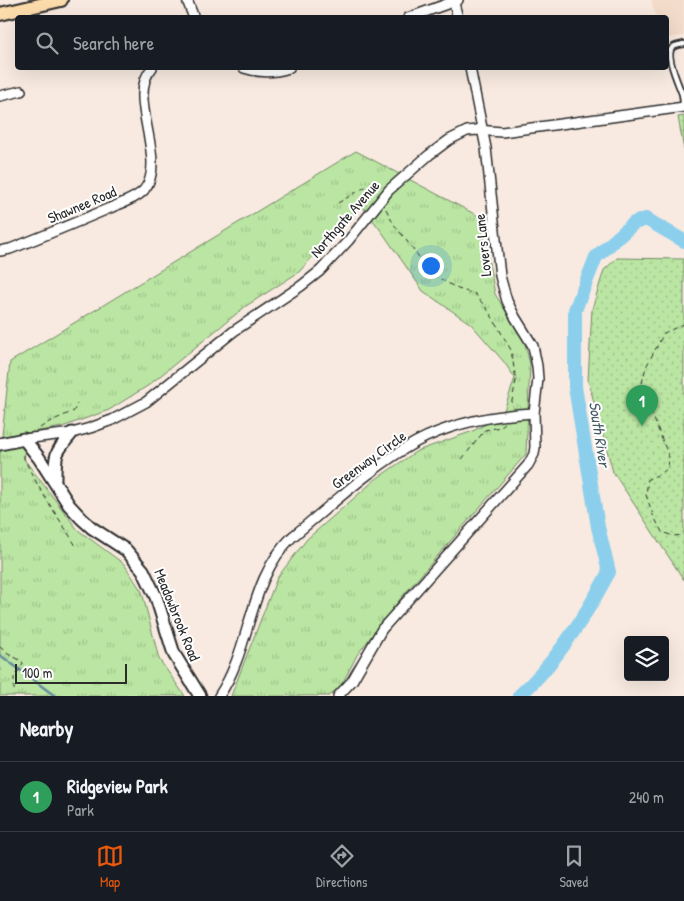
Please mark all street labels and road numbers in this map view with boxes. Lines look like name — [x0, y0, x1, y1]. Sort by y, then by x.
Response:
street label: Northgate Avenue — [305, 175, 384, 262]
street label: Shawnee Road — [44, 181, 120, 228]
street label: Lovers Lane — [469, 213, 496, 277]
street label: Greenway Circle — [327, 425, 410, 494]
street label: Meadowbrook Road — [149, 565, 206, 664]

